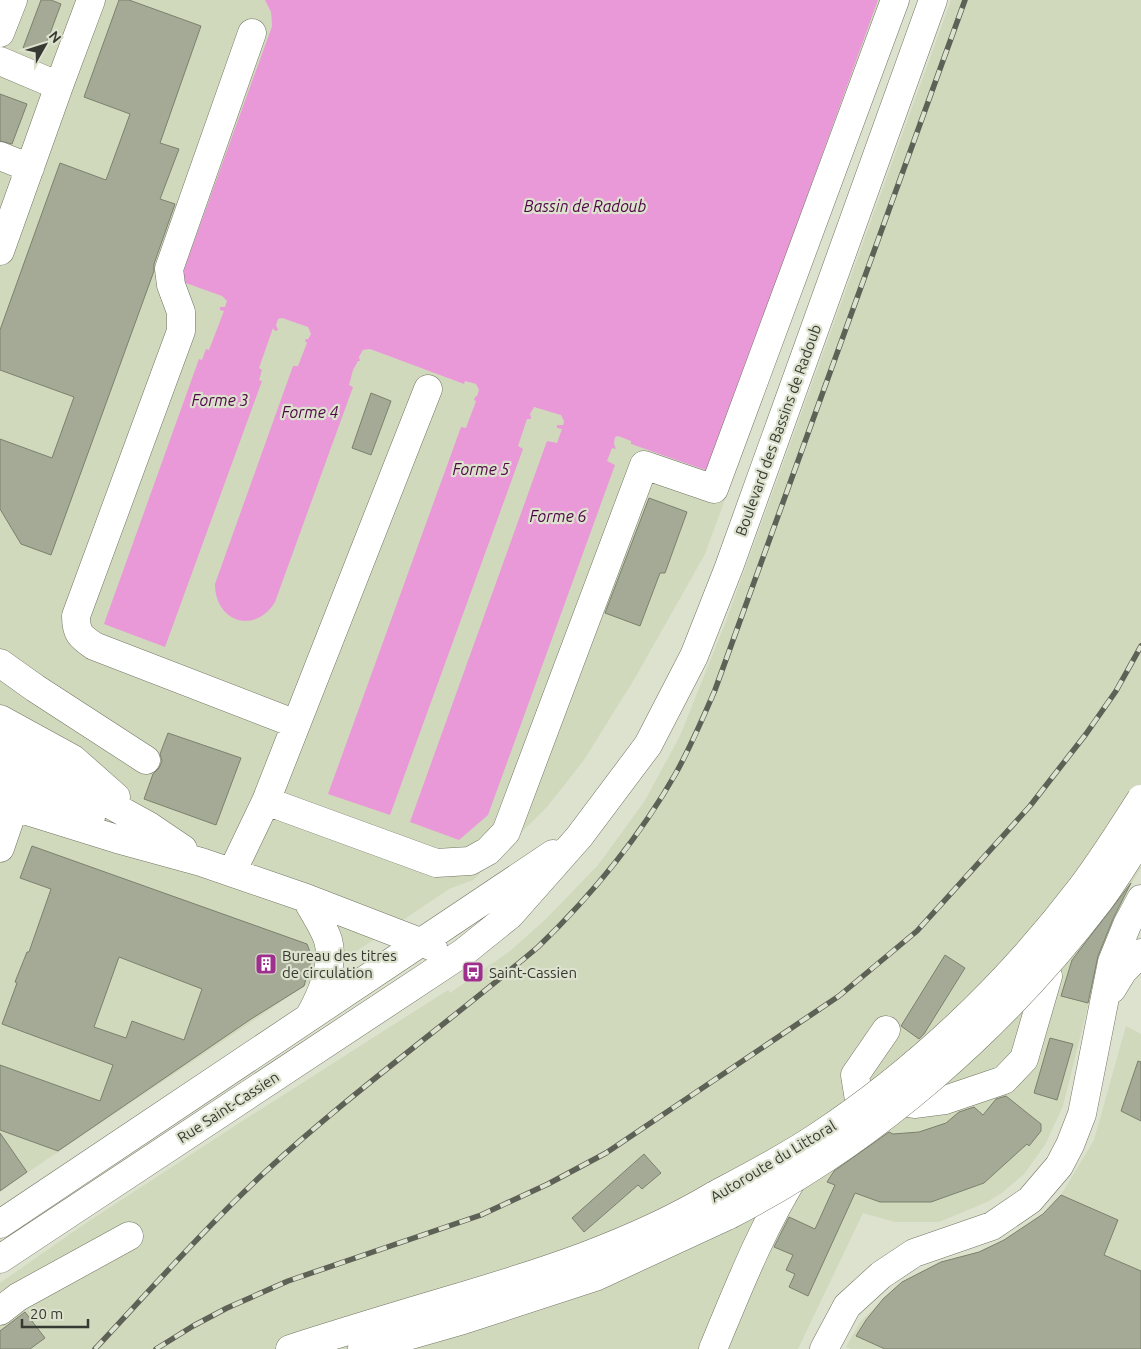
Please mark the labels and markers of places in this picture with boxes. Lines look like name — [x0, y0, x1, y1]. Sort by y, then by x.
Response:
place label: Bureau des titres de circulation — [282, 947, 397, 981]
building icon: Bureau des titres de circulation — [254, 952, 278, 976]
bus stop icon: Saint-Cassien — [461, 960, 485, 984]
place label: Saint-Cassien — [489, 964, 577, 981]

